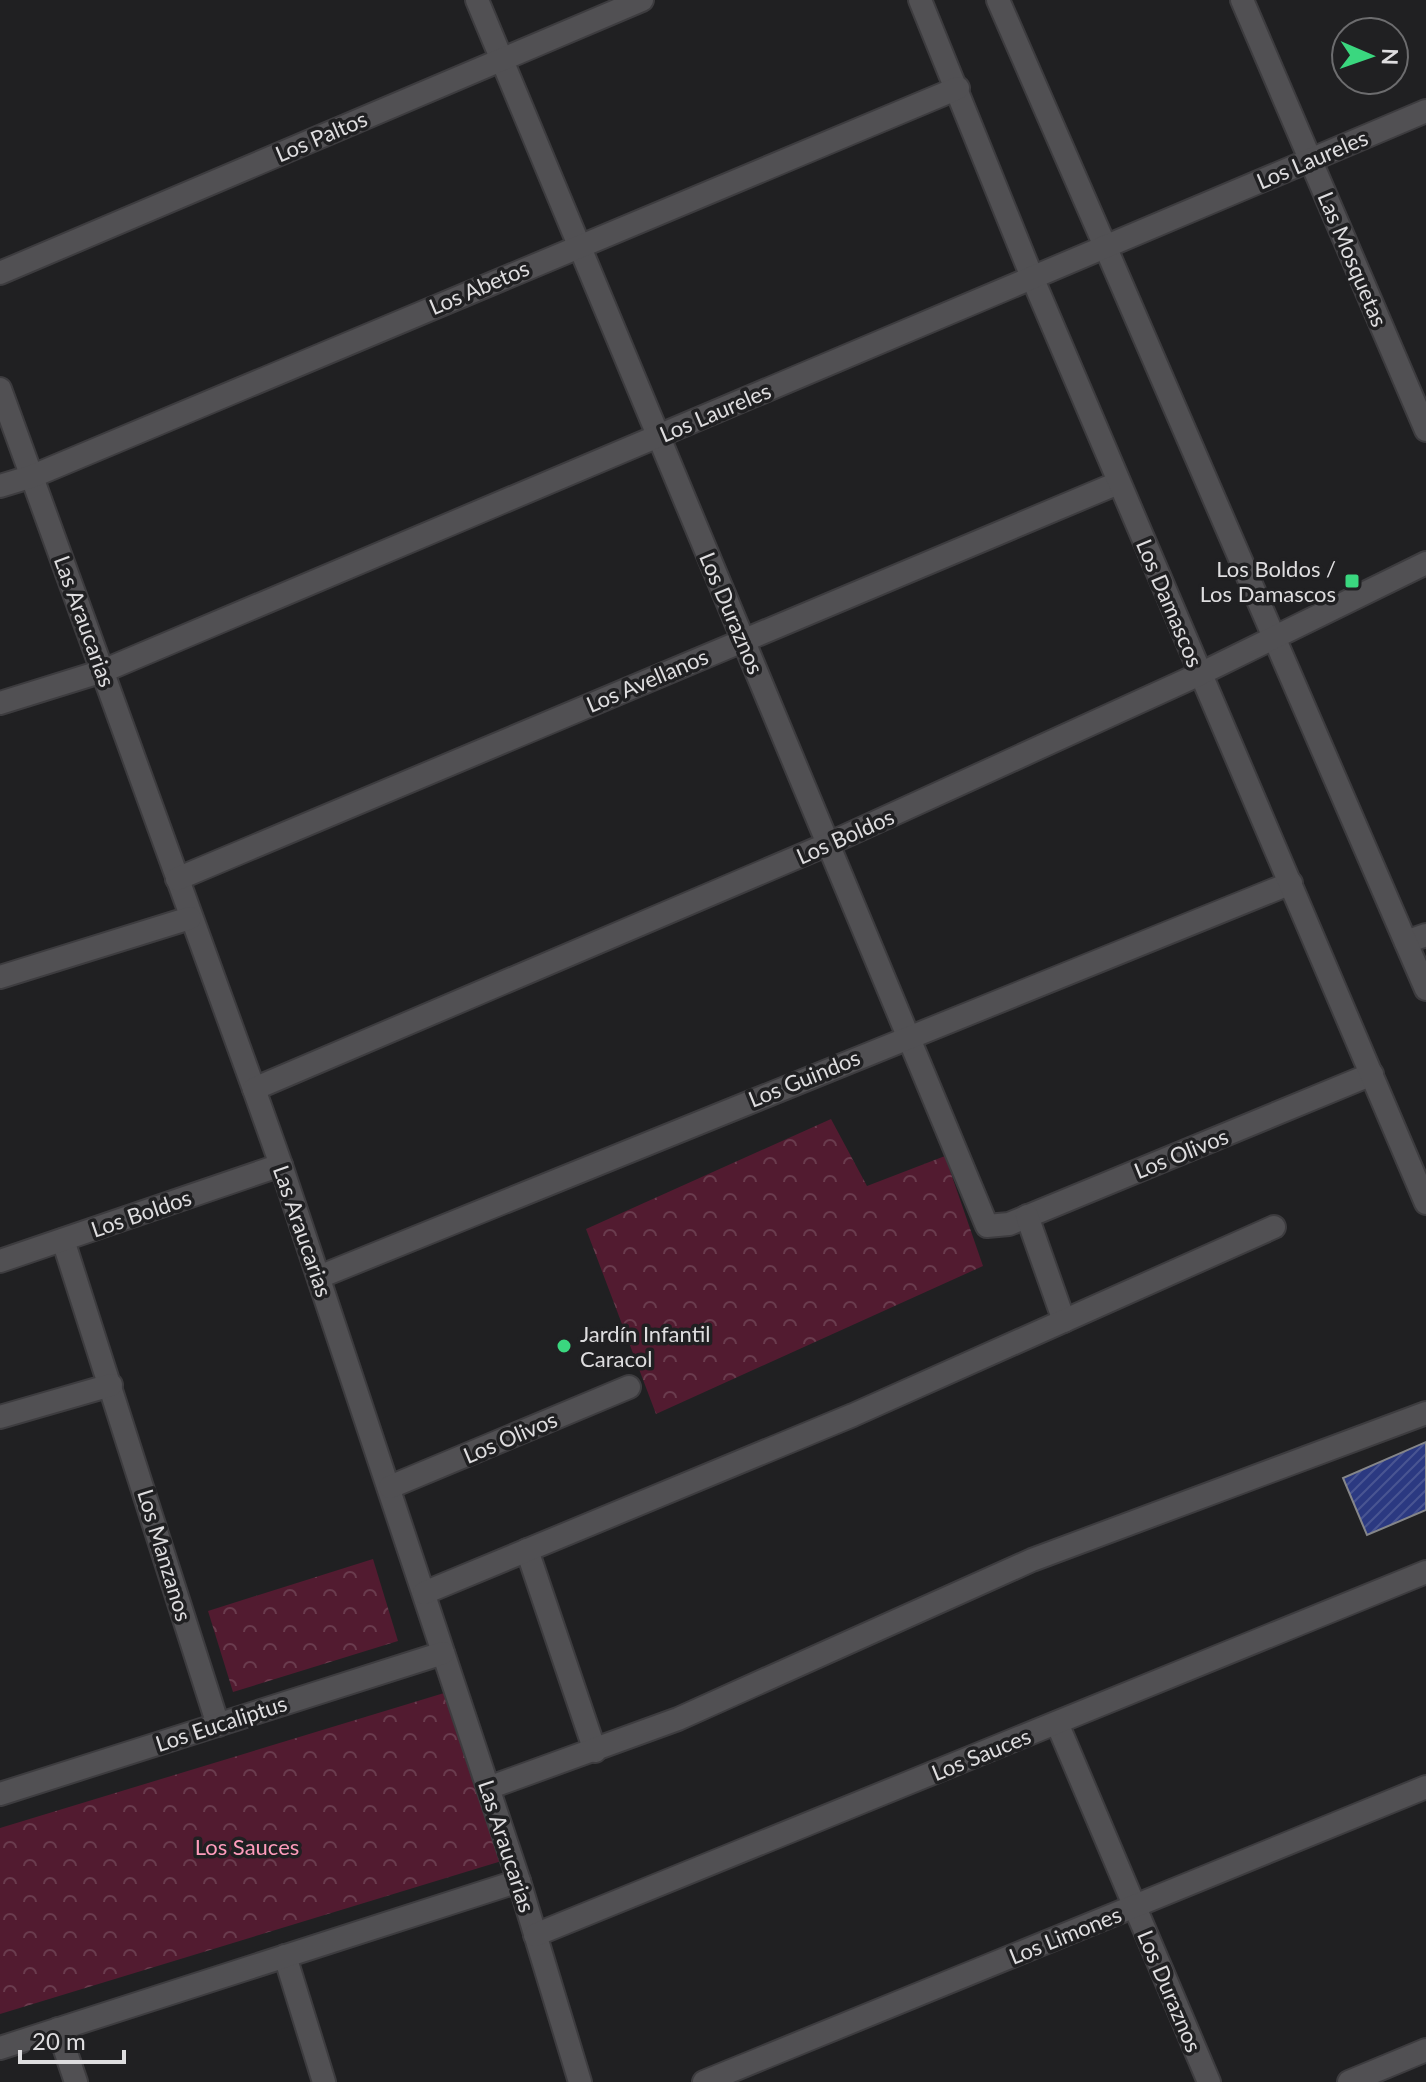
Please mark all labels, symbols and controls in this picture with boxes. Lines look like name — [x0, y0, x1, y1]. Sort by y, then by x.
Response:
north arrow — [1330, 16, 1410, 96]
text: N — [1377, 48, 1404, 66]
street label: Los Paltos — [271, 105, 371, 167]
street label: Los Laureles — [1252, 123, 1372, 195]
street label: Las Mosquetas — [1312, 187, 1394, 331]
street label: Los Abetos — [425, 254, 533, 320]
street label: Los Laureles — [655, 376, 775, 448]
street label: Los Damascos — [1131, 535, 1209, 671]
street label: Los Duraznos — [694, 548, 770, 678]
street label: Las Araucarias — [49, 552, 121, 690]
place label: Los Boldos / Los Damascos — [1200, 555, 1336, 607]
marker: Los Boldos / Los Damascos — [1343, 572, 1361, 590]
street label: Los Avellanos — [582, 642, 712, 718]
street label: Los Boldos — [792, 802, 898, 870]
street label: Los Guindos — [744, 1043, 864, 1113]
street label: Los Olivos — [1130, 1122, 1232, 1184]
street label: Las Araucarias — [268, 1161, 338, 1301]
street label: Los Boldos — [87, 1183, 195, 1243]
place label: Jardín Infantil Caracol — [580, 1320, 710, 1372]
marker: Jardín Infantil Caracol — [555, 1337, 573, 1355]
street label: Los Olivos — [459, 1405, 561, 1469]
street label: Los Manzanos — [132, 1486, 198, 1624]
street label: Los Eucaliptus — [152, 1689, 290, 1757]
street label: Los Sauces — [927, 1722, 1035, 1786]
street label: Las Araucarias — [473, 1776, 541, 1916]
park label: Los Sauces — [195, 1833, 299, 1860]
street label: Los Limones — [1005, 1900, 1125, 1970]
street label: Los Duraznos — [1132, 1926, 1208, 2056]
scale bar — [20, 2014, 124, 2064]
text: 20 m — [32, 2026, 86, 2055]

